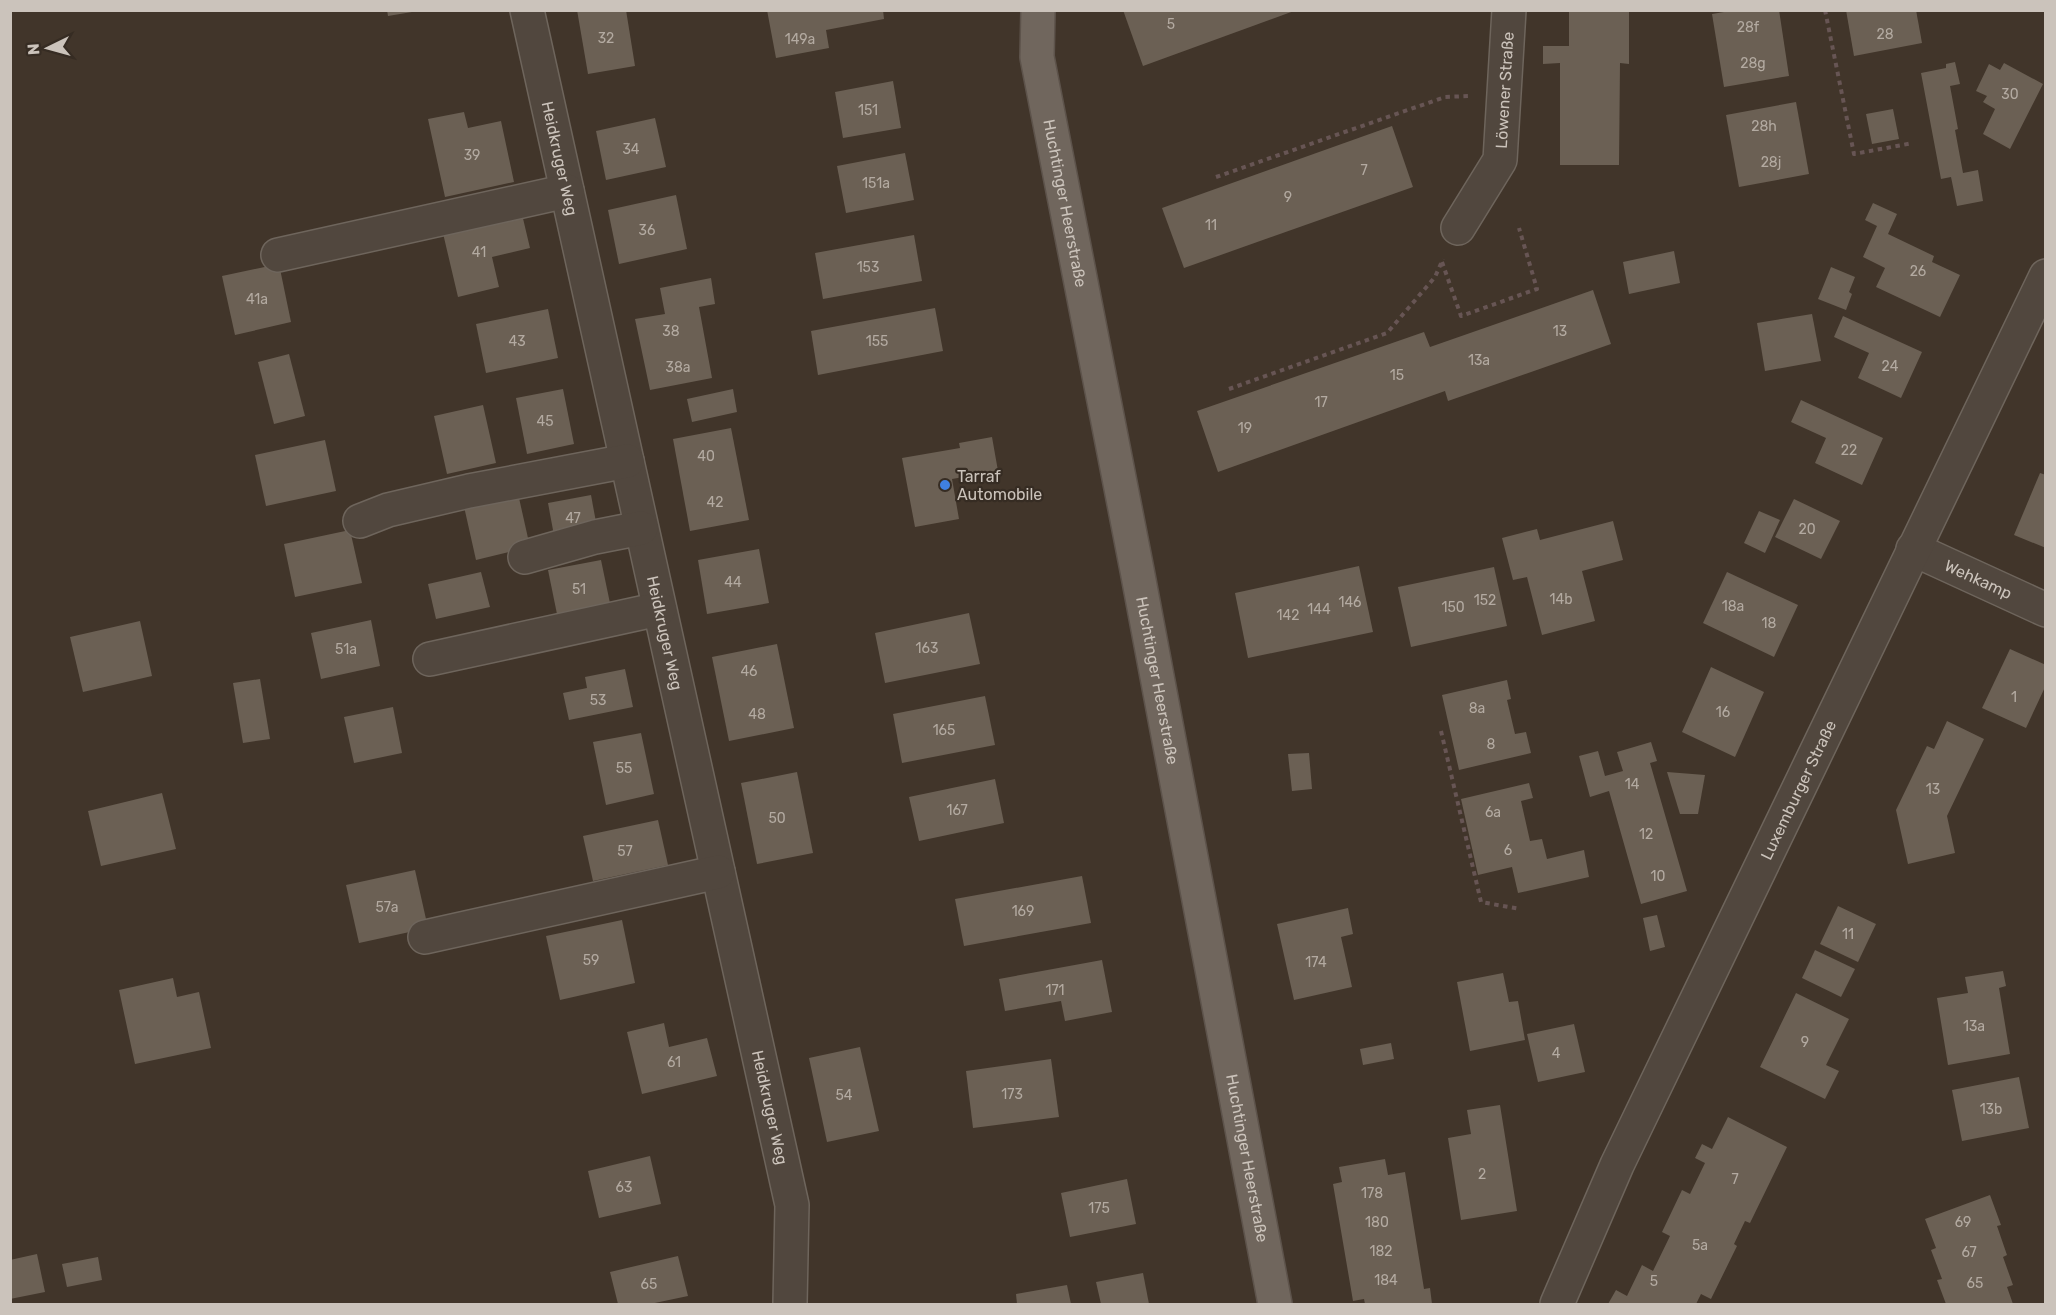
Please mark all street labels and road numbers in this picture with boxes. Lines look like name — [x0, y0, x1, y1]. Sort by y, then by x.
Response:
street label: Löwener Straße — [1492, 31, 1518, 149]
street label: Heidkruger Weg — [538, 99, 581, 218]
street label: Huchtinger Heerstraße — [1039, 118, 1091, 289]
street label: Wehkamp — [1942, 556, 2015, 603]
street label: Heidkruger Weg — [643, 574, 687, 692]
street label: Huchtinger Heerstraße — [1132, 595, 1182, 766]
street label: Luxemburger Straße — [1757, 717, 1840, 863]
street label: Heidkruger Weg — [748, 1048, 792, 1166]
street label: Huchtinger Heerstraße — [1222, 1073, 1272, 1244]

